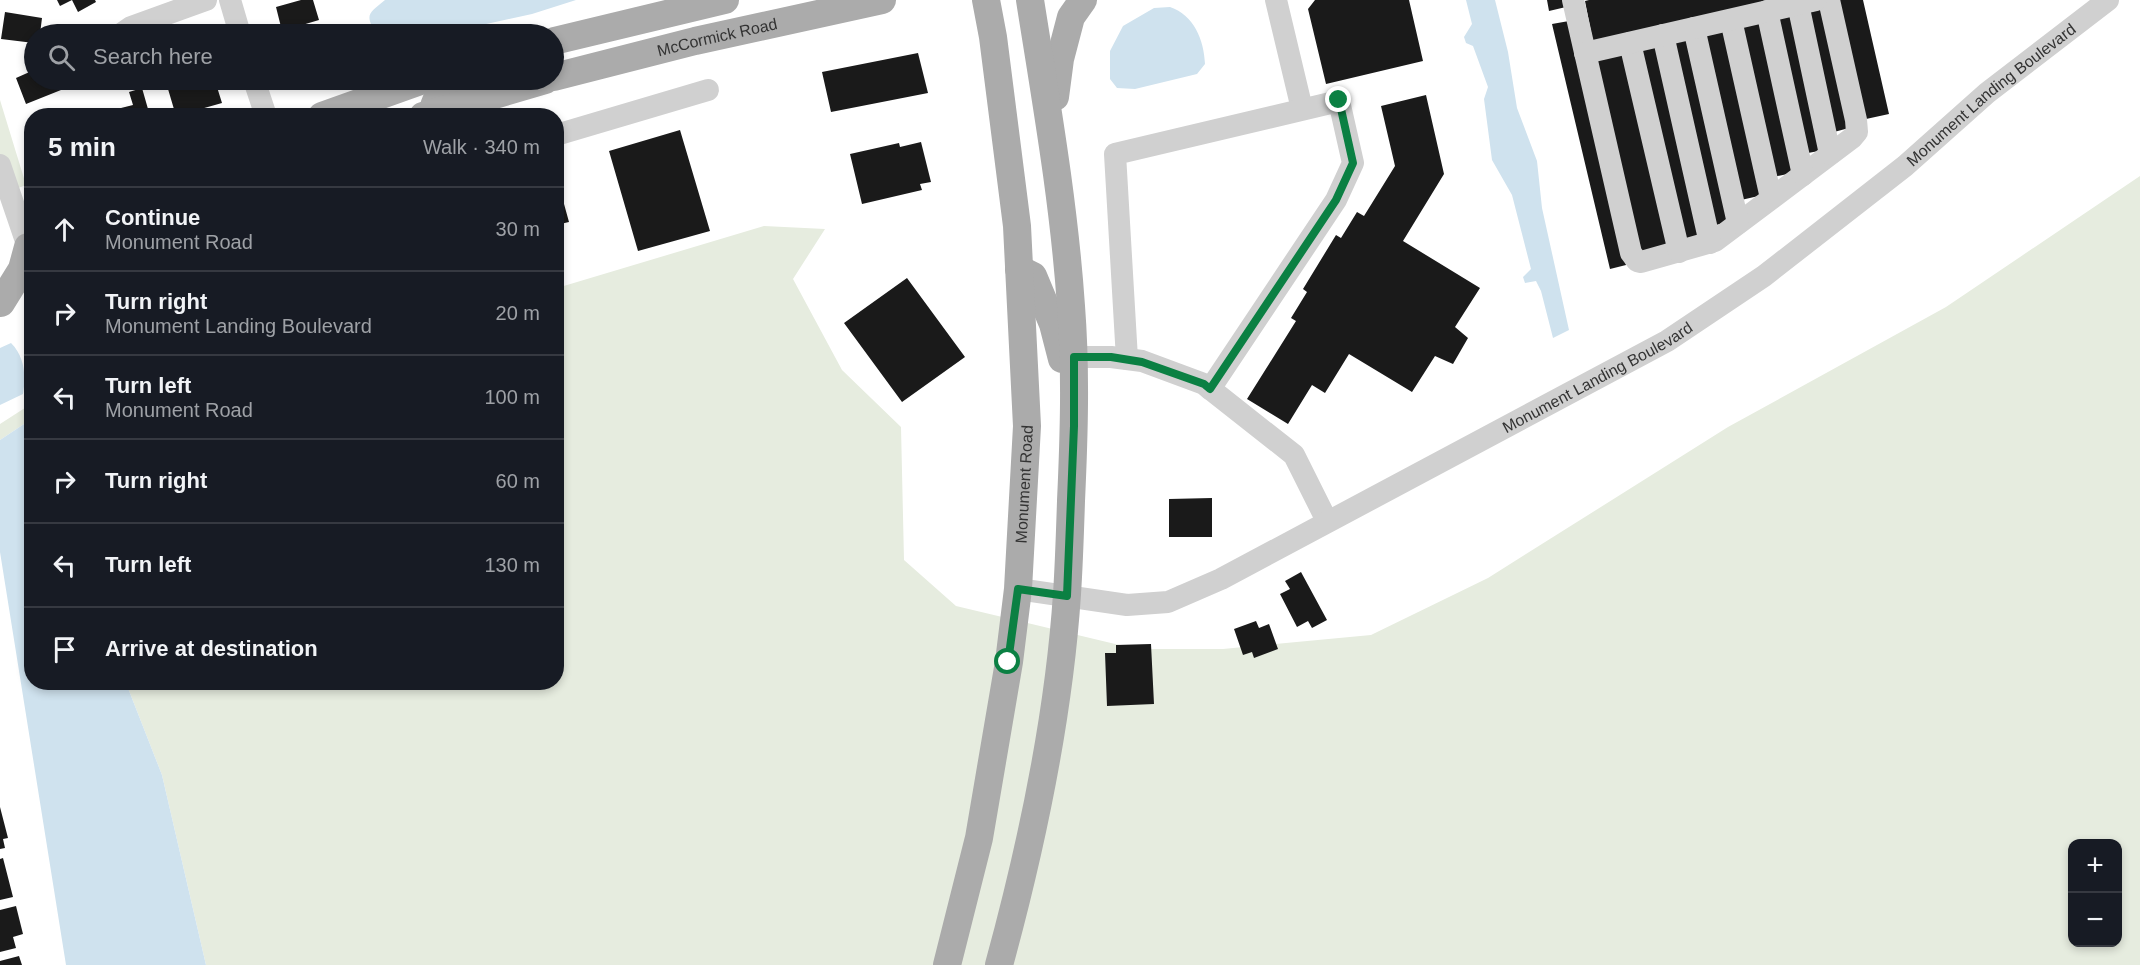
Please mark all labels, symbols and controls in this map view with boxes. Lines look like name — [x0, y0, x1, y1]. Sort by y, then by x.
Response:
street label: McCormick Road — [655, 15, 779, 59]
street label: Monument Landing Boulevard — [1903, 20, 2079, 169]
search box — [24, 24, 564, 90]
icon: search — [45, 41, 78, 74]
text: Search here — [93, 44, 213, 69]
route end — [1325, 86, 1351, 112]
text: 5 min — [48, 132, 116, 162]
text: Walk · 340 m — [423, 136, 540, 158]
text: Continue — [105, 205, 200, 230]
icon: ahead — [48, 213, 81, 246]
text: 30 m — [496, 218, 540, 240]
text: Monument Road — [105, 231, 253, 253]
text: Turn right — [105, 289, 207, 314]
icon: right — [48, 297, 81, 330]
text: 20 m — [496, 302, 540, 324]
text: Monument Landing Boulevard — [105, 315, 372, 337]
street label: Monument Landing Boulevard — [1500, 319, 1695, 436]
text: Turn left — [105, 373, 191, 398]
icon: left — [48, 381, 81, 414]
text: 100 m — [484, 386, 540, 408]
text: Monument Road — [105, 399, 253, 421]
street label: Monument Road — [1013, 425, 1036, 544]
icon: right — [48, 465, 81, 498]
text: Turn right — [105, 468, 207, 493]
text: 60 m — [496, 470, 540, 492]
icon: left — [48, 549, 81, 582]
text: Turn left — [105, 552, 191, 577]
text: 130 m — [484, 554, 540, 576]
icon: arrive — [48, 633, 81, 666]
text: Arrive at destination — [105, 636, 318, 661]
route start — [994, 648, 1020, 674]
map controls — [2068, 839, 2122, 947]
button: + — [2068, 839, 2122, 893]
button: − — [2068, 893, 2122, 947]

